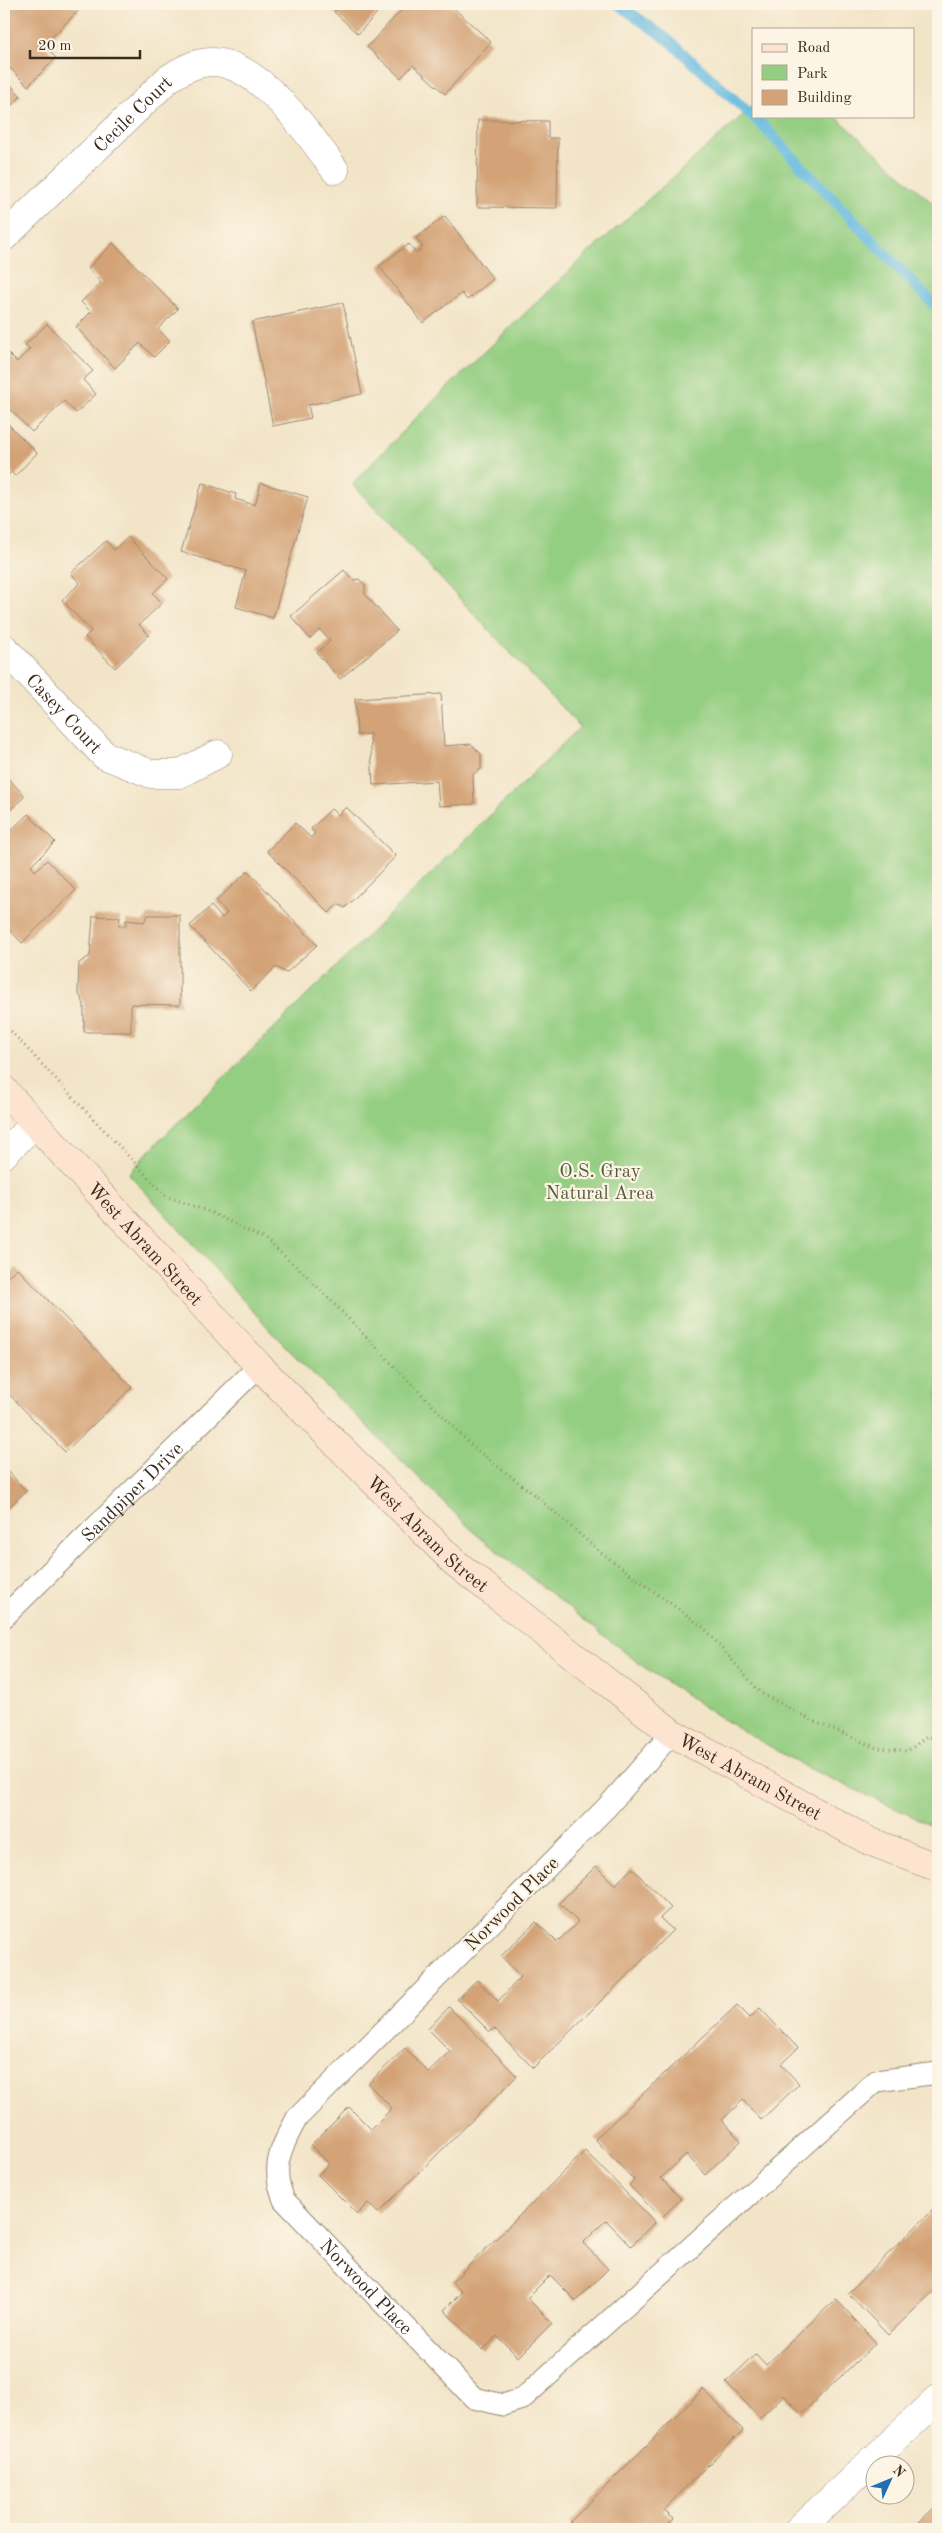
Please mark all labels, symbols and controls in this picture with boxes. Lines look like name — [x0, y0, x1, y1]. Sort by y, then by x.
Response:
scale bar — [30, 28, 140, 60]
legend — [752, 28, 914, 118]
text: 20 m — [38, 39, 72, 54]
text: Road — [797, 41, 831, 56]
text: Park — [797, 67, 828, 82]
street label: Cecile Court — [91, 73, 177, 157]
text: Building — [797, 91, 852, 106]
street label: Casey Court — [21, 671, 104, 758]
park label: O.S. Gray Natural Area — [546, 1163, 655, 1204]
street label: West Abram Street — [83, 1180, 205, 1310]
street label: Sandpiper Drive — [79, 1440, 188, 1547]
street label: West Abram Street — [362, 1473, 491, 1597]
street label: West Abram Street — [675, 1732, 824, 1825]
street label: Norwood Place — [462, 1854, 563, 1955]
street label: Norwood Place — [315, 2237, 415, 2339]
north arrow — [864, 2456, 914, 2506]
text: N — [890, 2463, 908, 2481]

